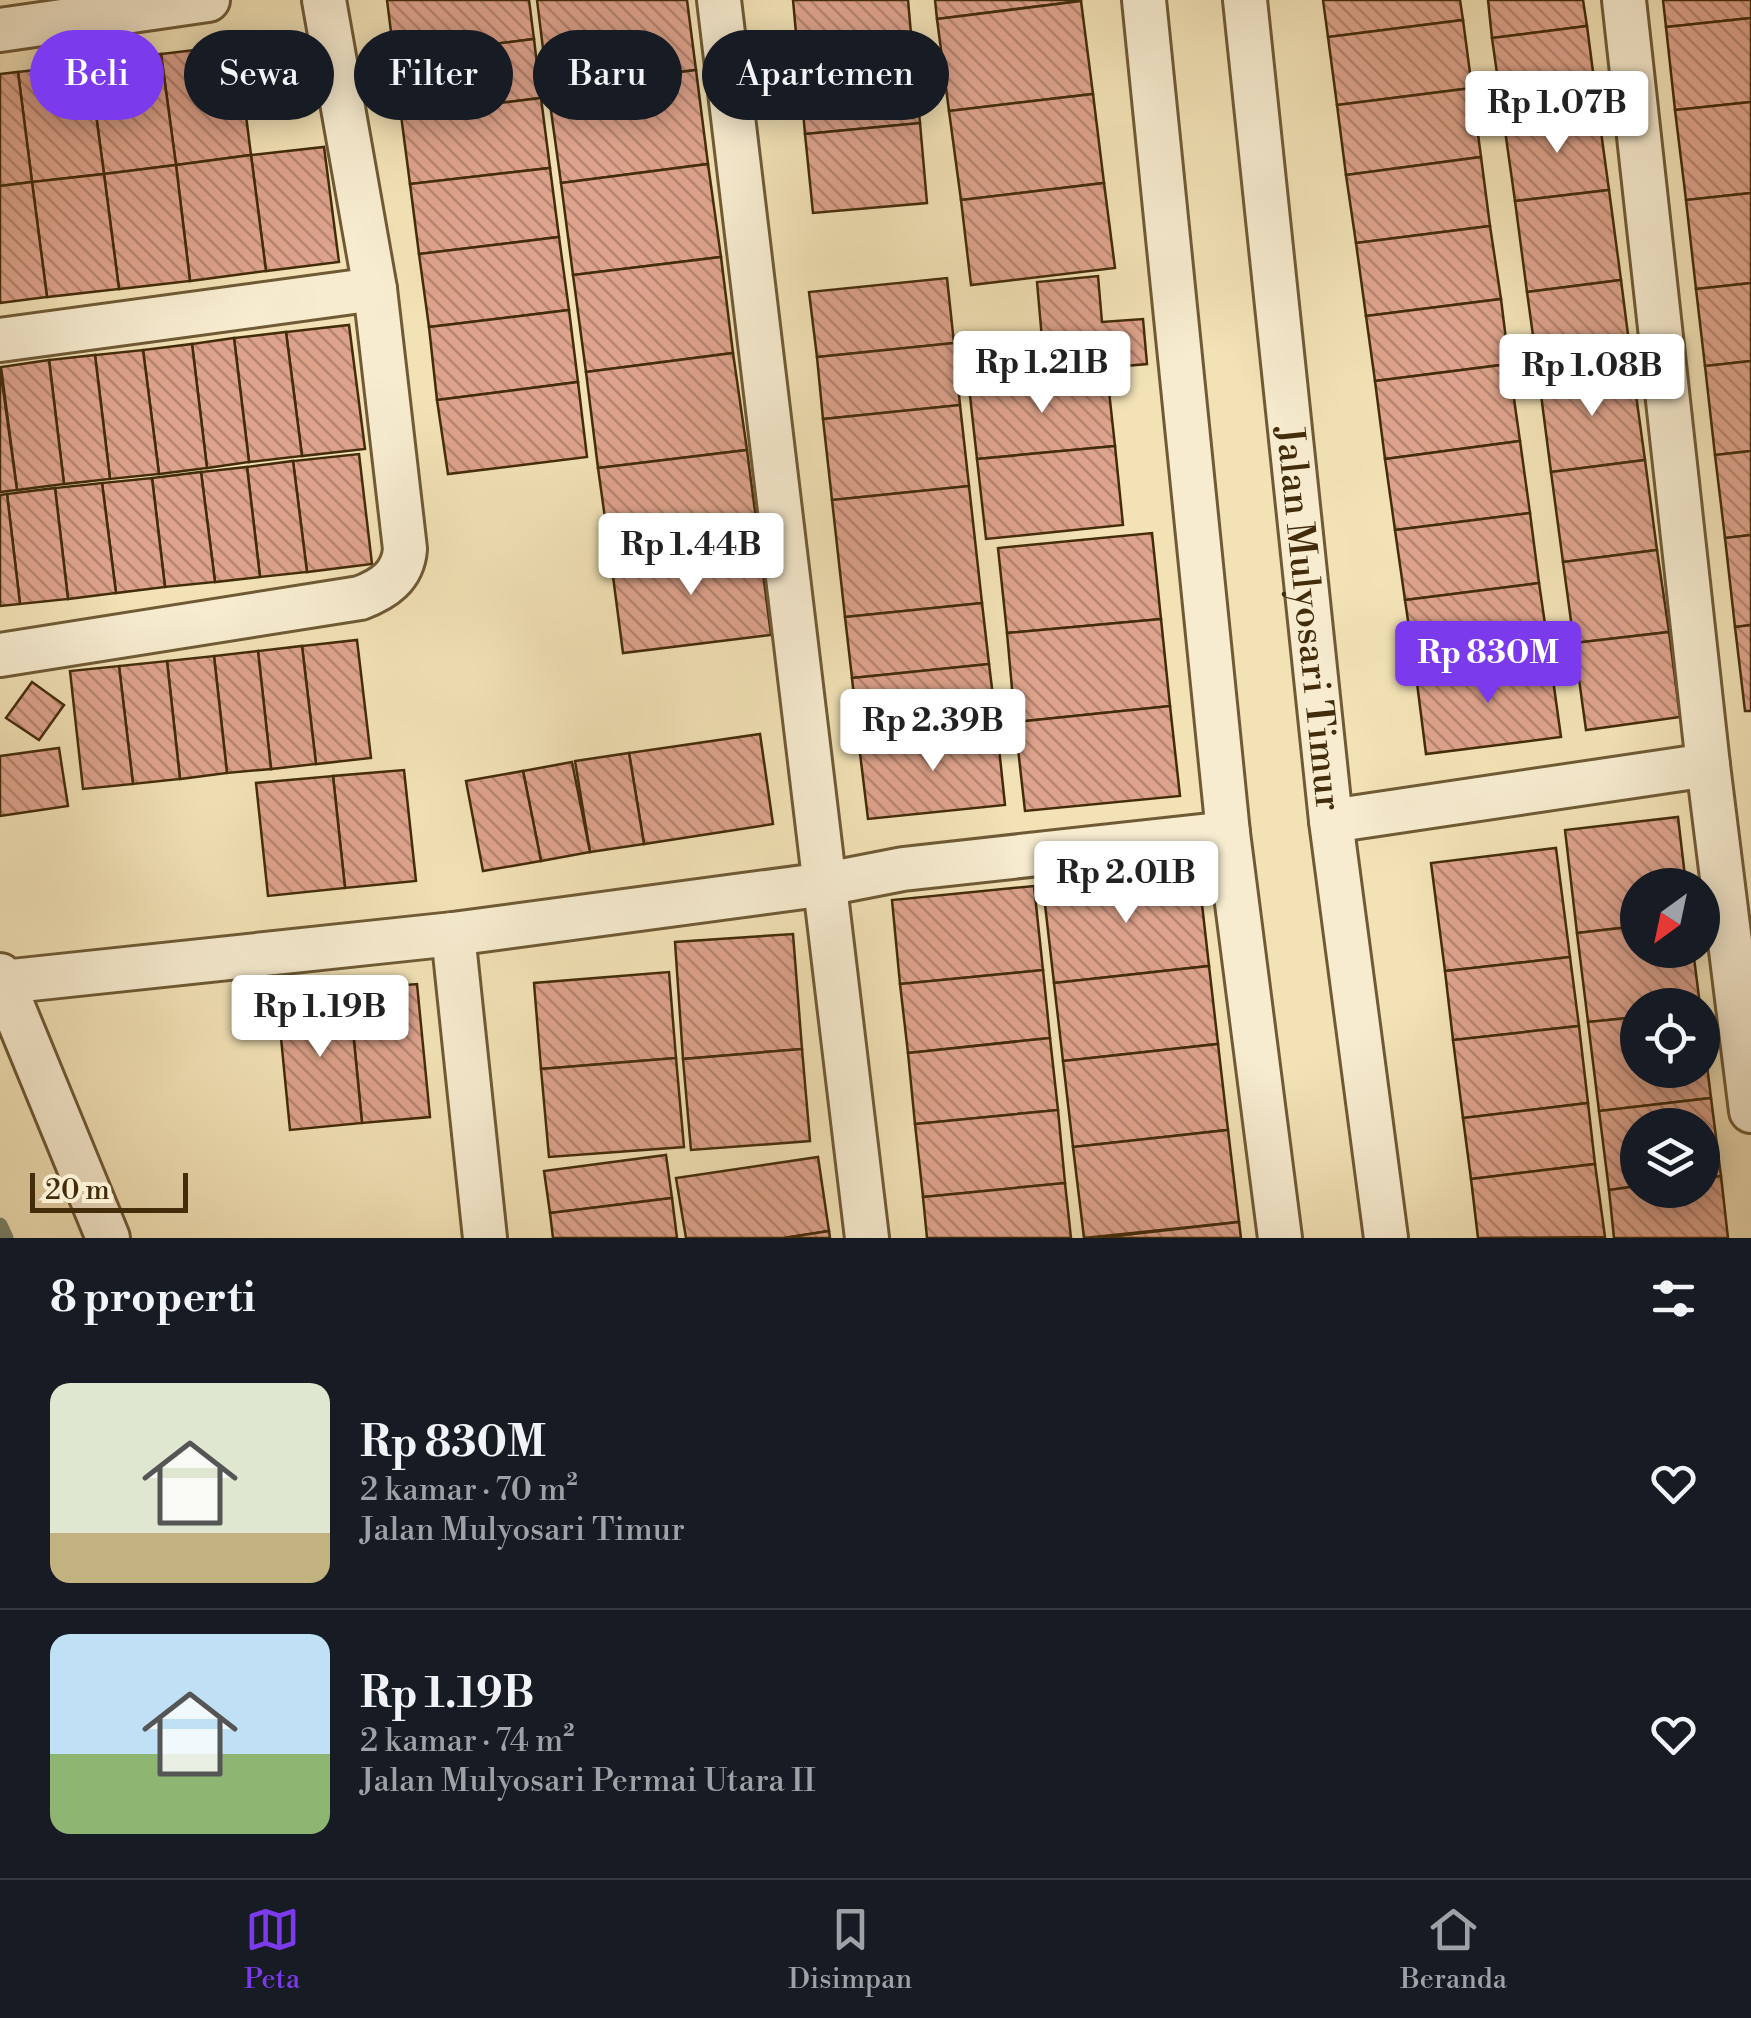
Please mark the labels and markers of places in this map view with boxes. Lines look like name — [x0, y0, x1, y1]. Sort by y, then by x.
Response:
pin: Rp 1.07B — [1454, 71, 1660, 156]
pin: Rp 1.21B — [939, 331, 1145, 416]
pin: Rp 1.08B — [1489, 334, 1695, 419]
pin: Rp 1.44B — [588, 513, 794, 598]
pin: Rp 830M — [1396, 621, 1580, 706]
pin: Rp 2.39B — [830, 689, 1036, 774]
pin: Rp 2.01B — [1023, 841, 1229, 926]
pin: Rp 1.19B — [217, 975, 423, 1060]

